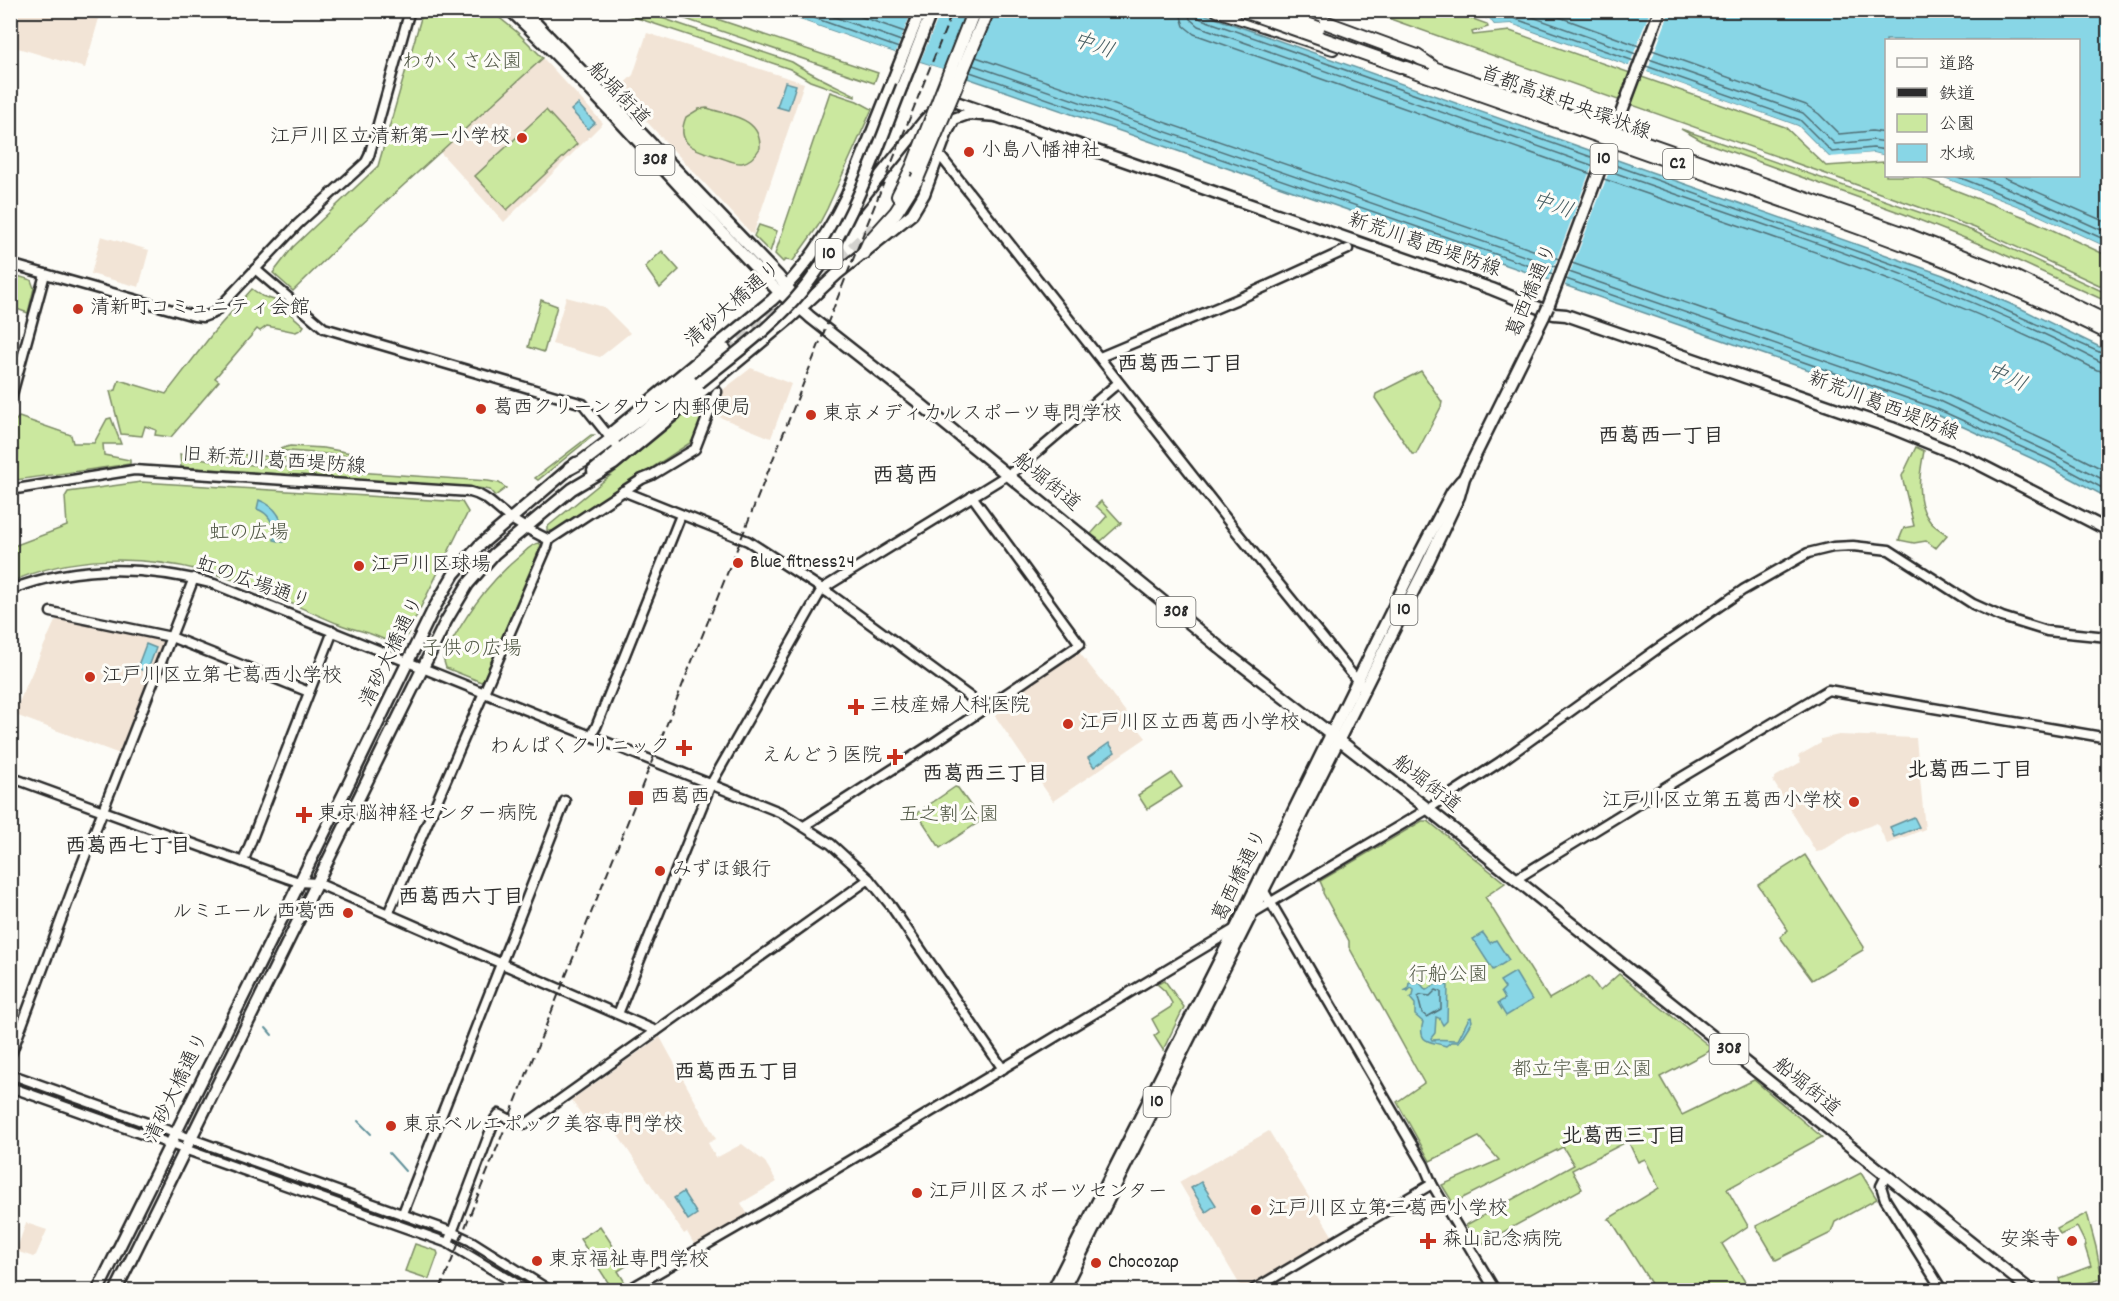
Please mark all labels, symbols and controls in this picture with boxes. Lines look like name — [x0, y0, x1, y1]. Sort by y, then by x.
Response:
water label: 中川 — [1068, 26, 1118, 68]
legend — [1885, 39, 2080, 177]
park label: わかくさ公園 — [402, 49, 522, 77]
text: 道路 — [1939, 53, 1975, 78]
street label: 船堀街道 — [580, 57, 656, 133]
street label: 首都高速中央環状線 — [1476, 60, 1654, 148]
text: 鉄道 — [1939, 83, 1975, 108]
text: 公園 — [1939, 113, 1975, 138]
place label: 江戸川区立清新第一小学校 — [270, 124, 510, 152]
marker: 江戸川区立清新第一小学校 — [515, 131, 529, 145]
place label: 小島八幡神社 — [981, 138, 1101, 166]
text: 水域 — [1939, 143, 1975, 168]
road number: 10 — [1590, 144, 1618, 174]
road number: 308 — [636, 145, 674, 175]
marker: 小島八幡神社 — [962, 145, 976, 159]
road number: C2 — [1663, 149, 1693, 179]
water label: 中川 — [1527, 186, 1577, 228]
street label: 新荒川葛西堤防線 — [1344, 207, 1504, 285]
road number: 10 — [816, 239, 842, 269]
street label: 葛西橋通り — [1501, 240, 1565, 342]
street label: 清砂大橋通り — [680, 255, 788, 355]
place label: 清新町コミュニティ会館 — [90, 295, 310, 323]
marker: 清新町コミュニティ会館 — [71, 302, 85, 316]
district label: 西葛西二丁目 — [1117, 351, 1243, 381]
water label: 中川 — [1981, 357, 2031, 401]
street label: 新荒川葛西堤防線 — [1803, 365, 1963, 449]
place label: 葛西クリーンタウン内郵便局 — [493, 395, 751, 423]
place label: 東京メディカルスポーツ専門学校 — [823, 401, 1122, 429]
marker: 葛西クリーンタウン内郵便局 — [474, 402, 488, 416]
marker: 東京メディカルスポーツ専門学校 — [804, 408, 818, 422]
district label: 西葛西一丁目 — [1598, 423, 1724, 453]
street label: 旧 新荒川葛西堤防線 — [181, 442, 367, 482]
street label: 船堀街道 — [1006, 447, 1086, 519]
district label: 西葛西 — [872, 462, 938, 493]
park label: 虹の広場 — [209, 520, 289, 548]
place label: Blue fitness24 — [750, 549, 855, 577]
street label: 虹の広場通り — [192, 550, 314, 618]
place label: 江戸川区球場 — [371, 552, 491, 580]
marker: Blue fitness24 — [731, 556, 745, 570]
marker: 江戸川区球場 — [352, 559, 366, 573]
street label: 清砂大橋通り — [354, 592, 432, 712]
road number: 10 — [1390, 595, 1418, 625]
road number: 308 — [1156, 597, 1196, 627]
park label: 子供の広場 — [422, 636, 522, 664]
place label: 江戸川区立第七葛西小学校 — [102, 663, 342, 691]
marker: 江戸川区立第七葛西小学校 — [83, 670, 97, 684]
place label: 三枝産婦人科医院 — [870, 693, 1030, 721]
marker: 三枝産婦人科医院 — [847, 698, 865, 716]
place label: 江戸川区立西葛西小学校 — [1080, 710, 1300, 738]
marker: 江戸川区立西葛西小学校 — [1061, 717, 1075, 731]
place label: わんぱくクリニック — [490, 734, 670, 762]
marker: わんぱくクリニック — [675, 739, 693, 757]
place label: えんどう医院 — [762, 743, 882, 771]
marker: えんどう医院 — [886, 748, 904, 766]
street label: 船堀街道 — [1386, 749, 1466, 821]
district label: 北葛西二丁目 — [1907, 757, 2033, 787]
district label: 西葛西三丁目 — [922, 761, 1048, 791]
place label: 西葛西 — [650, 784, 710, 812]
place label: 江戸川区立第五葛西小学校 — [1602, 788, 1842, 816]
marker: 西葛西 — [627, 789, 645, 807]
marker: 江戸川区立第五葛西小学校 — [1847, 795, 1861, 809]
place label: 東京脳神経センター病院 — [318, 801, 537, 829]
park label: 五之割公園 — [899, 802, 999, 830]
marker: 東京脳神経センター病院 — [295, 806, 313, 824]
street label: 葛西橋通り — [1206, 825, 1276, 927]
district label: 西葛西七丁目 — [65, 833, 191, 863]
place label: みずほ銀行 — [672, 857, 771, 885]
marker: みずほ銀行 — [653, 864, 667, 878]
district label: 西葛西六丁目 — [398, 884, 524, 914]
place label: ルミエール 西葛西 — [173, 899, 336, 927]
marker: ルミエール 西葛西 — [341, 906, 355, 920]
park label: 行船公園 — [1408, 962, 1488, 990]
street label: 清砂大橋通り — [139, 1028, 217, 1148]
road number: 308 — [1710, 1034, 1748, 1064]
street label: 船堀街道 — [1766, 1052, 1846, 1124]
park label: 都立宇喜田公園 — [1512, 1057, 1652, 1085]
district label: 西葛西五丁目 — [674, 1059, 800, 1089]
road number: 10 — [1144, 1087, 1170, 1117]
place label: 東京ベルエポック美容専門学校 — [403, 1112, 683, 1140]
marker: 東京ベルエポック美容専門学校 — [384, 1119, 398, 1133]
district label: 北葛西三丁目 — [1561, 1123, 1687, 1153]
place label: 江戸川区スポーツセンター — [929, 1179, 1168, 1207]
marker: 江戸川区スポーツセンター — [910, 1186, 924, 1200]
place label: 江戸川区立第三葛西小学校 — [1268, 1196, 1508, 1224]
marker: 江戸川区立第三葛西小学校 — [1249, 1203, 1263, 1217]
place label: 森山記念病院 — [1442, 1227, 1562, 1255]
place label: 安楽寺 — [2000, 1227, 2060, 1255]
marker: 森山記念病院 — [1419, 1232, 1437, 1250]
marker: 安楽寺 — [2065, 1234, 2079, 1248]
place label: 東京福祉専門学校 — [549, 1247, 709, 1275]
place label: Chocozap — [1108, 1249, 1179, 1277]
marker: 東京福祉専門学校 — [530, 1254, 544, 1268]
marker: Chocozap — [1089, 1256, 1103, 1270]

